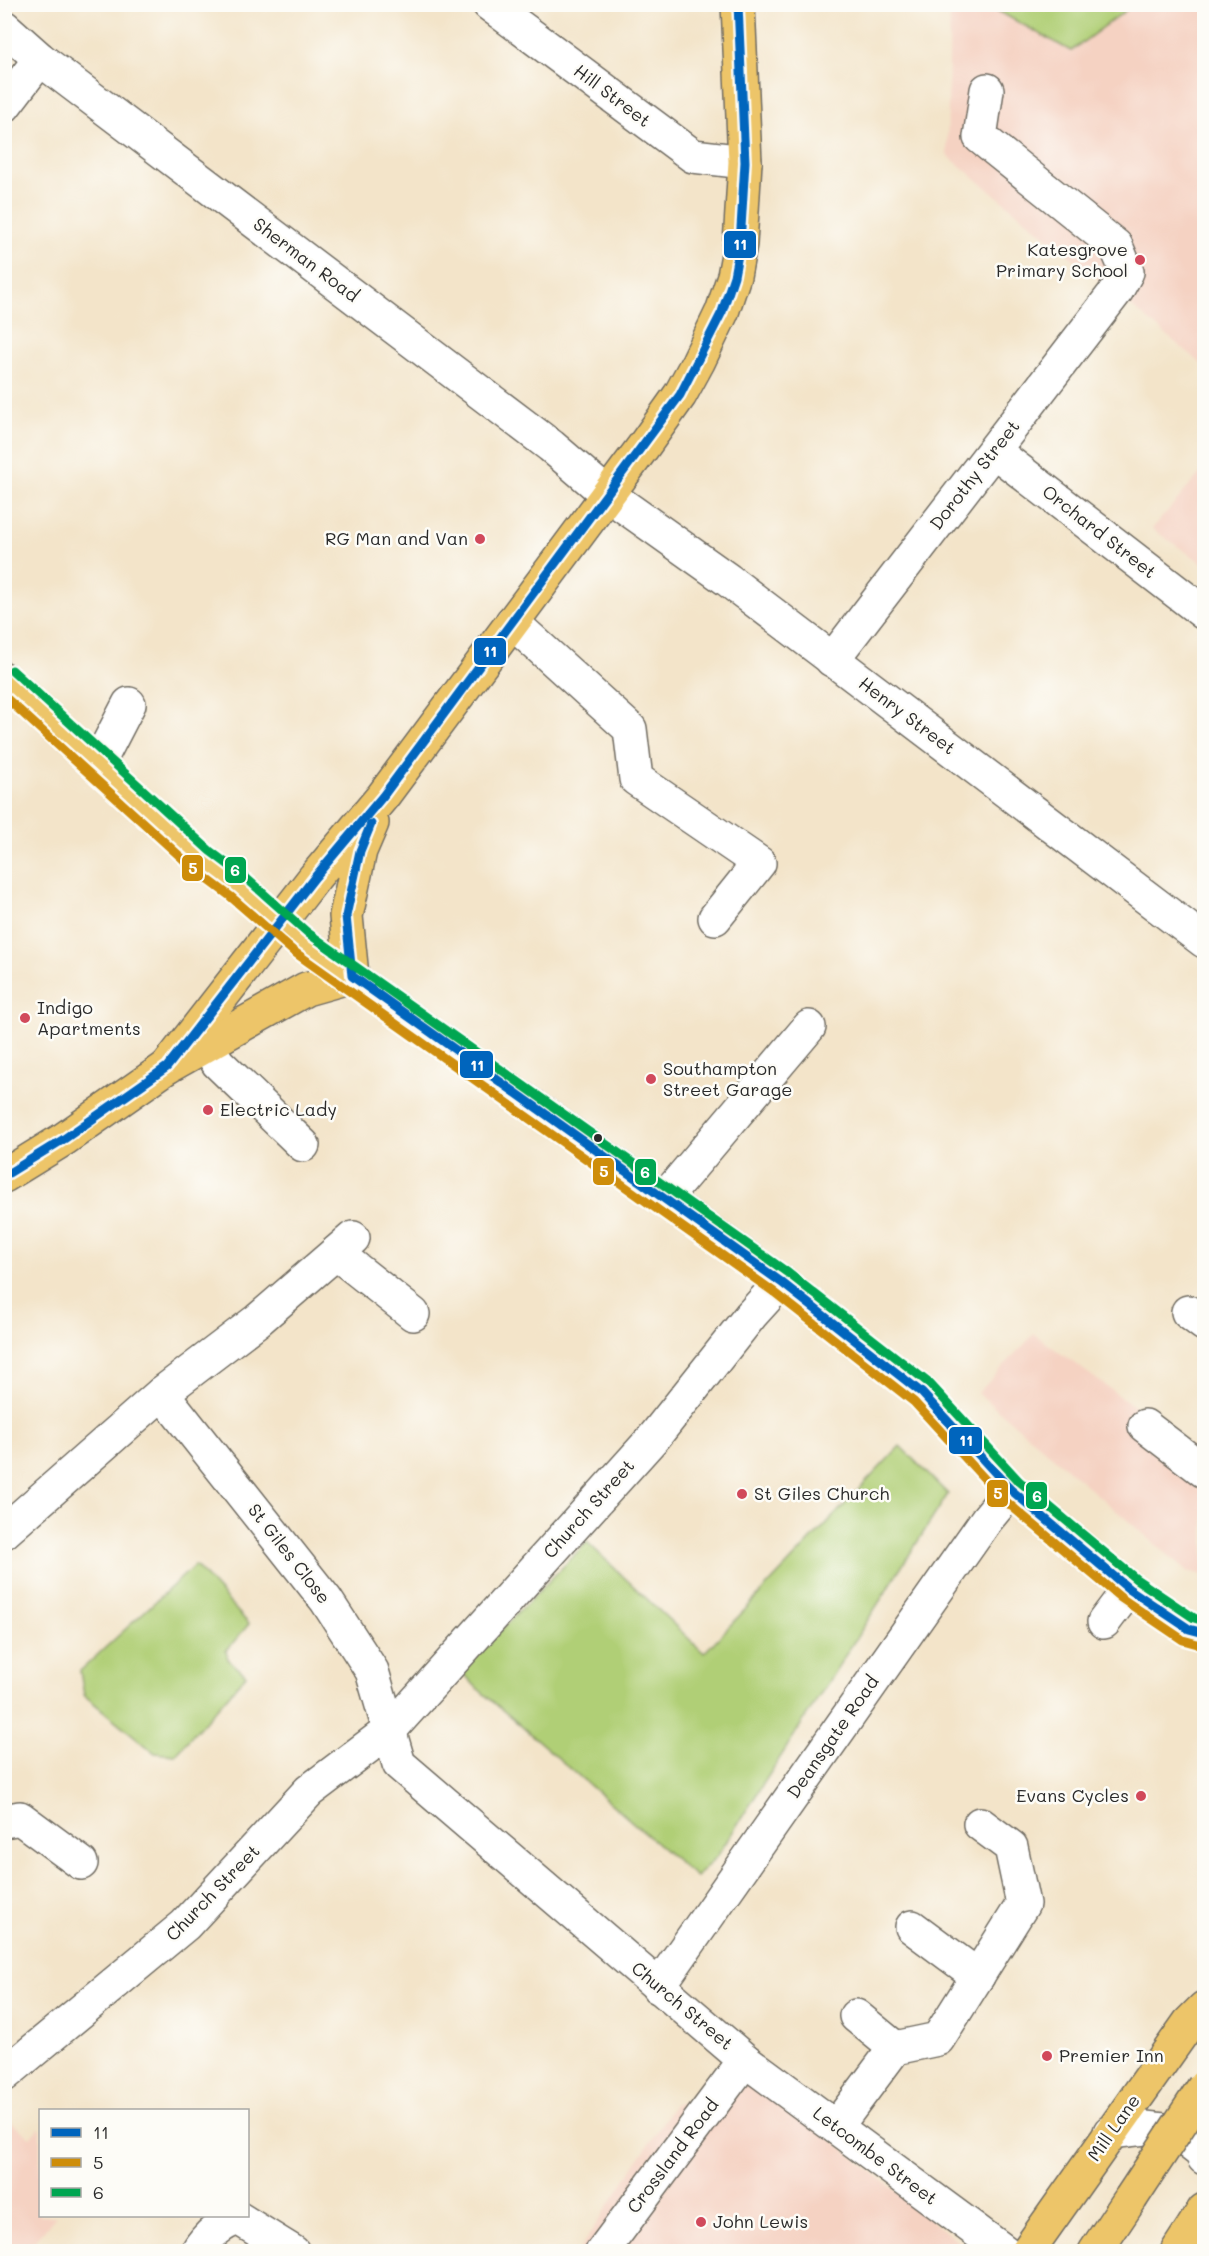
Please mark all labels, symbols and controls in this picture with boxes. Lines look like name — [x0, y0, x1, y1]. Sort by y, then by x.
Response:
street label: Hill Street — [569, 58, 656, 132]
street label: Sherman Road — [249, 212, 364, 307]
line badge: 11 — [723, 230, 757, 259]
text: 11 — [733, 233, 747, 254]
place label: Katesgrove Primary School — [996, 237, 1128, 282]
marker: Katesgrove Primary School — [1133, 253, 1147, 267]
street label: Dorothy Street — [924, 414, 1025, 534]
street label: Orchard Street — [1038, 479, 1162, 583]
place label: RG Man and Van — [325, 526, 468, 550]
marker: RG Man and Van — [473, 532, 487, 546]
line badge: 11 — [473, 637, 507, 666]
text: 11 — [483, 640, 497, 661]
street label: Henry Street — [854, 671, 961, 760]
line badge: 5 — [181, 854, 204, 882]
line badge: 6 — [224, 856, 247, 884]
text: 5 — [188, 857, 198, 878]
text: 6 — [230, 859, 240, 880]
place label: Indigo Apartments — [37, 995, 141, 1040]
marker: Indigo Apartments — [18, 1011, 32, 1025]
line badge: 11 — [459, 1050, 494, 1079]
text: 11 — [470, 1054, 484, 1075]
place label: Southampton Street Garage — [663, 1056, 792, 1101]
marker: Southampton Street Garage — [644, 1072, 658, 1086]
place label: Electric Lady — [220, 1097, 337, 1121]
marker: Electric Lady — [201, 1103, 215, 1117]
unlabelled marker — [592, 1132, 604, 1144]
line badge: 5 — [592, 1157, 615, 1186]
line badge: 6 — [634, 1158, 657, 1186]
text: 5 — [599, 1160, 609, 1181]
text: 6 — [640, 1161, 650, 1182]
line badge: 11 — [948, 1426, 983, 1455]
text: 11 — [959, 1429, 973, 1450]
street label: Church Street — [537, 1454, 639, 1563]
line badge: 5 — [986, 1479, 1009, 1508]
place label: St Giles Church — [754, 1481, 889, 1505]
line badge: 6 — [1025, 1481, 1048, 1510]
text: 5 — [993, 1482, 1003, 1503]
text: 6 — [1032, 1485, 1042, 1506]
marker: St Giles Church — [735, 1487, 749, 1501]
street label: St Giles Close — [243, 1498, 336, 1608]
street label: Deansgate Road — [781, 1670, 884, 1803]
place label: Evans Cycles — [1016, 1783, 1129, 1807]
marker: Evans Cycles — [1134, 1789, 1148, 1803]
street label: Church Street — [160, 1839, 265, 1946]
street label: Church Street — [627, 1956, 738, 2055]
place label: Premier Inn — [1059, 2043, 1164, 2067]
marker: Premier Inn — [1040, 2049, 1054, 2063]
street label: Mill Lane — [1081, 2089, 1145, 2166]
street label: Crossland Road — [621, 2093, 723, 2218]
street label: Letcombe Street — [809, 2101, 943, 2210]
legend — [39, 2109, 249, 2217]
text: 11 — [93, 2120, 109, 2144]
text: 5 — [93, 2150, 104, 2174]
text: 6 — [93, 2180, 104, 2204]
place label: John Lewis — [713, 2209, 808, 2233]
marker: John Lewis — [694, 2215, 708, 2229]

